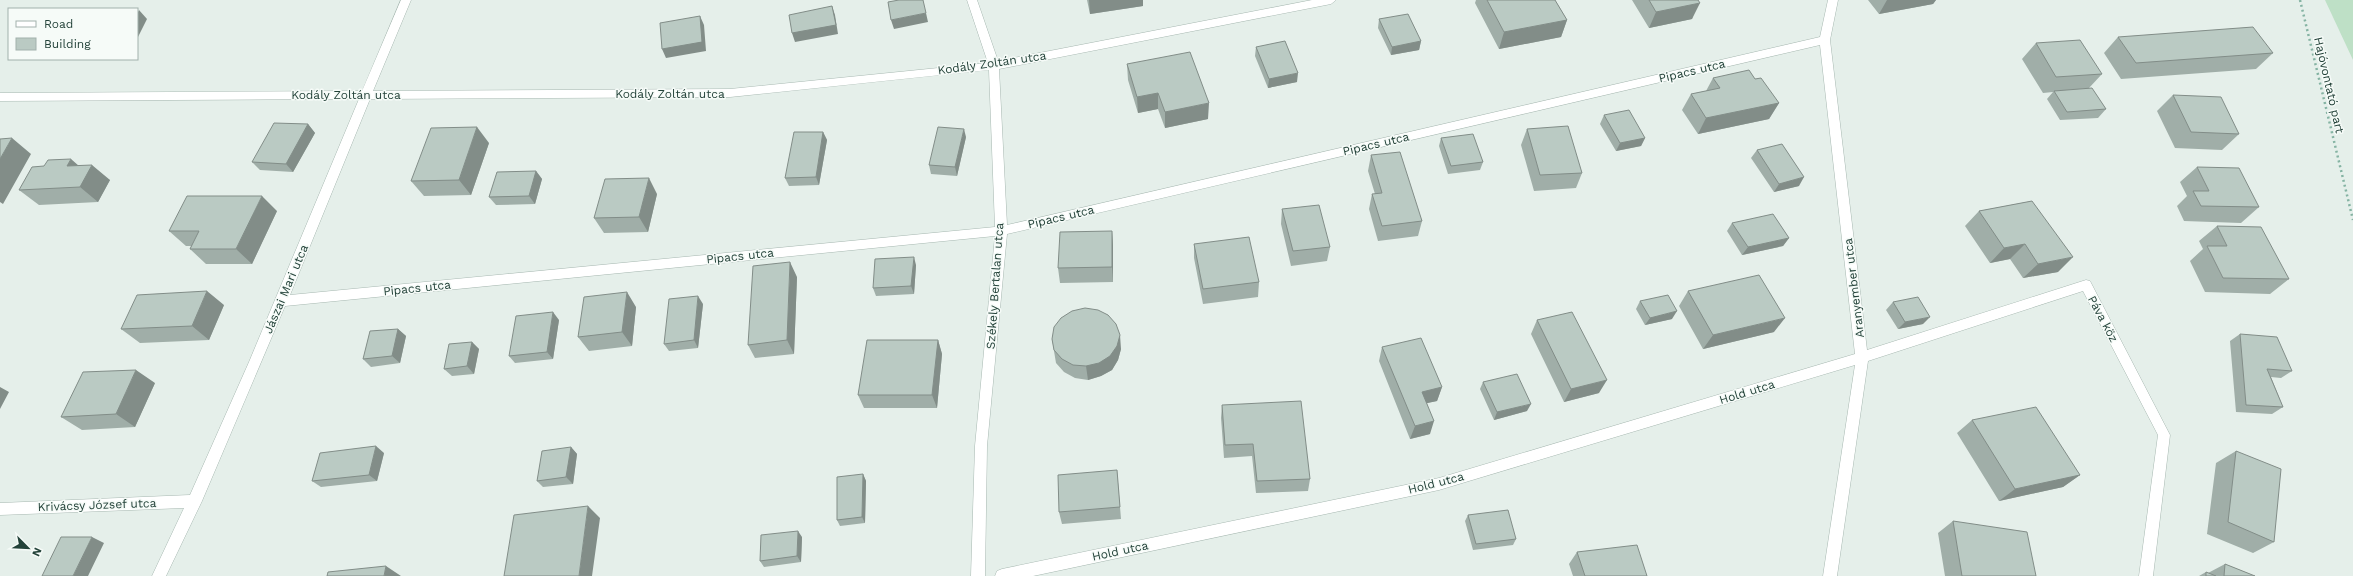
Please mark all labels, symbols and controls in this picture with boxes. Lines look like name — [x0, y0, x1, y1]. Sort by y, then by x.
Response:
legend — [8, 8, 138, 60]
text: Road — [44, 17, 73, 31]
street label: Hajóvontató part — [2311, 35, 2347, 135]
text: Building — [44, 37, 91, 51]
street label: Kodály Zoltán utca — [937, 48, 1047, 78]
street label: Pipacs utca — [1657, 56, 1727, 85]
street label: Kodály Zoltán utca — [615, 87, 725, 101]
street label: Kodály Zoltán utca — [291, 88, 401, 102]
street label: Pipacs utca — [1341, 129, 1411, 158]
street label: Pipacs utca — [1026, 202, 1096, 231]
street label: Székely Bertalan utca — [984, 222, 1006, 350]
street label: Aranyember utca — [1841, 237, 1867, 339]
street label: Jászai Mari utca — [261, 242, 311, 336]
street label: Pipacs utca — [705, 245, 775, 267]
street label: Pipacs utca — [382, 277, 452, 299]
street label: Páva köz — [2085, 293, 2121, 345]
street label: Hold utca — [1718, 377, 1777, 407]
street label: Hold utca — [1407, 469, 1466, 497]
street label: Krivácsy József utca — [37, 496, 157, 514]
north arrow — [8, 528, 48, 568]
street label: Hold utca — [1091, 538, 1150, 564]
text: N — [29, 545, 44, 558]

